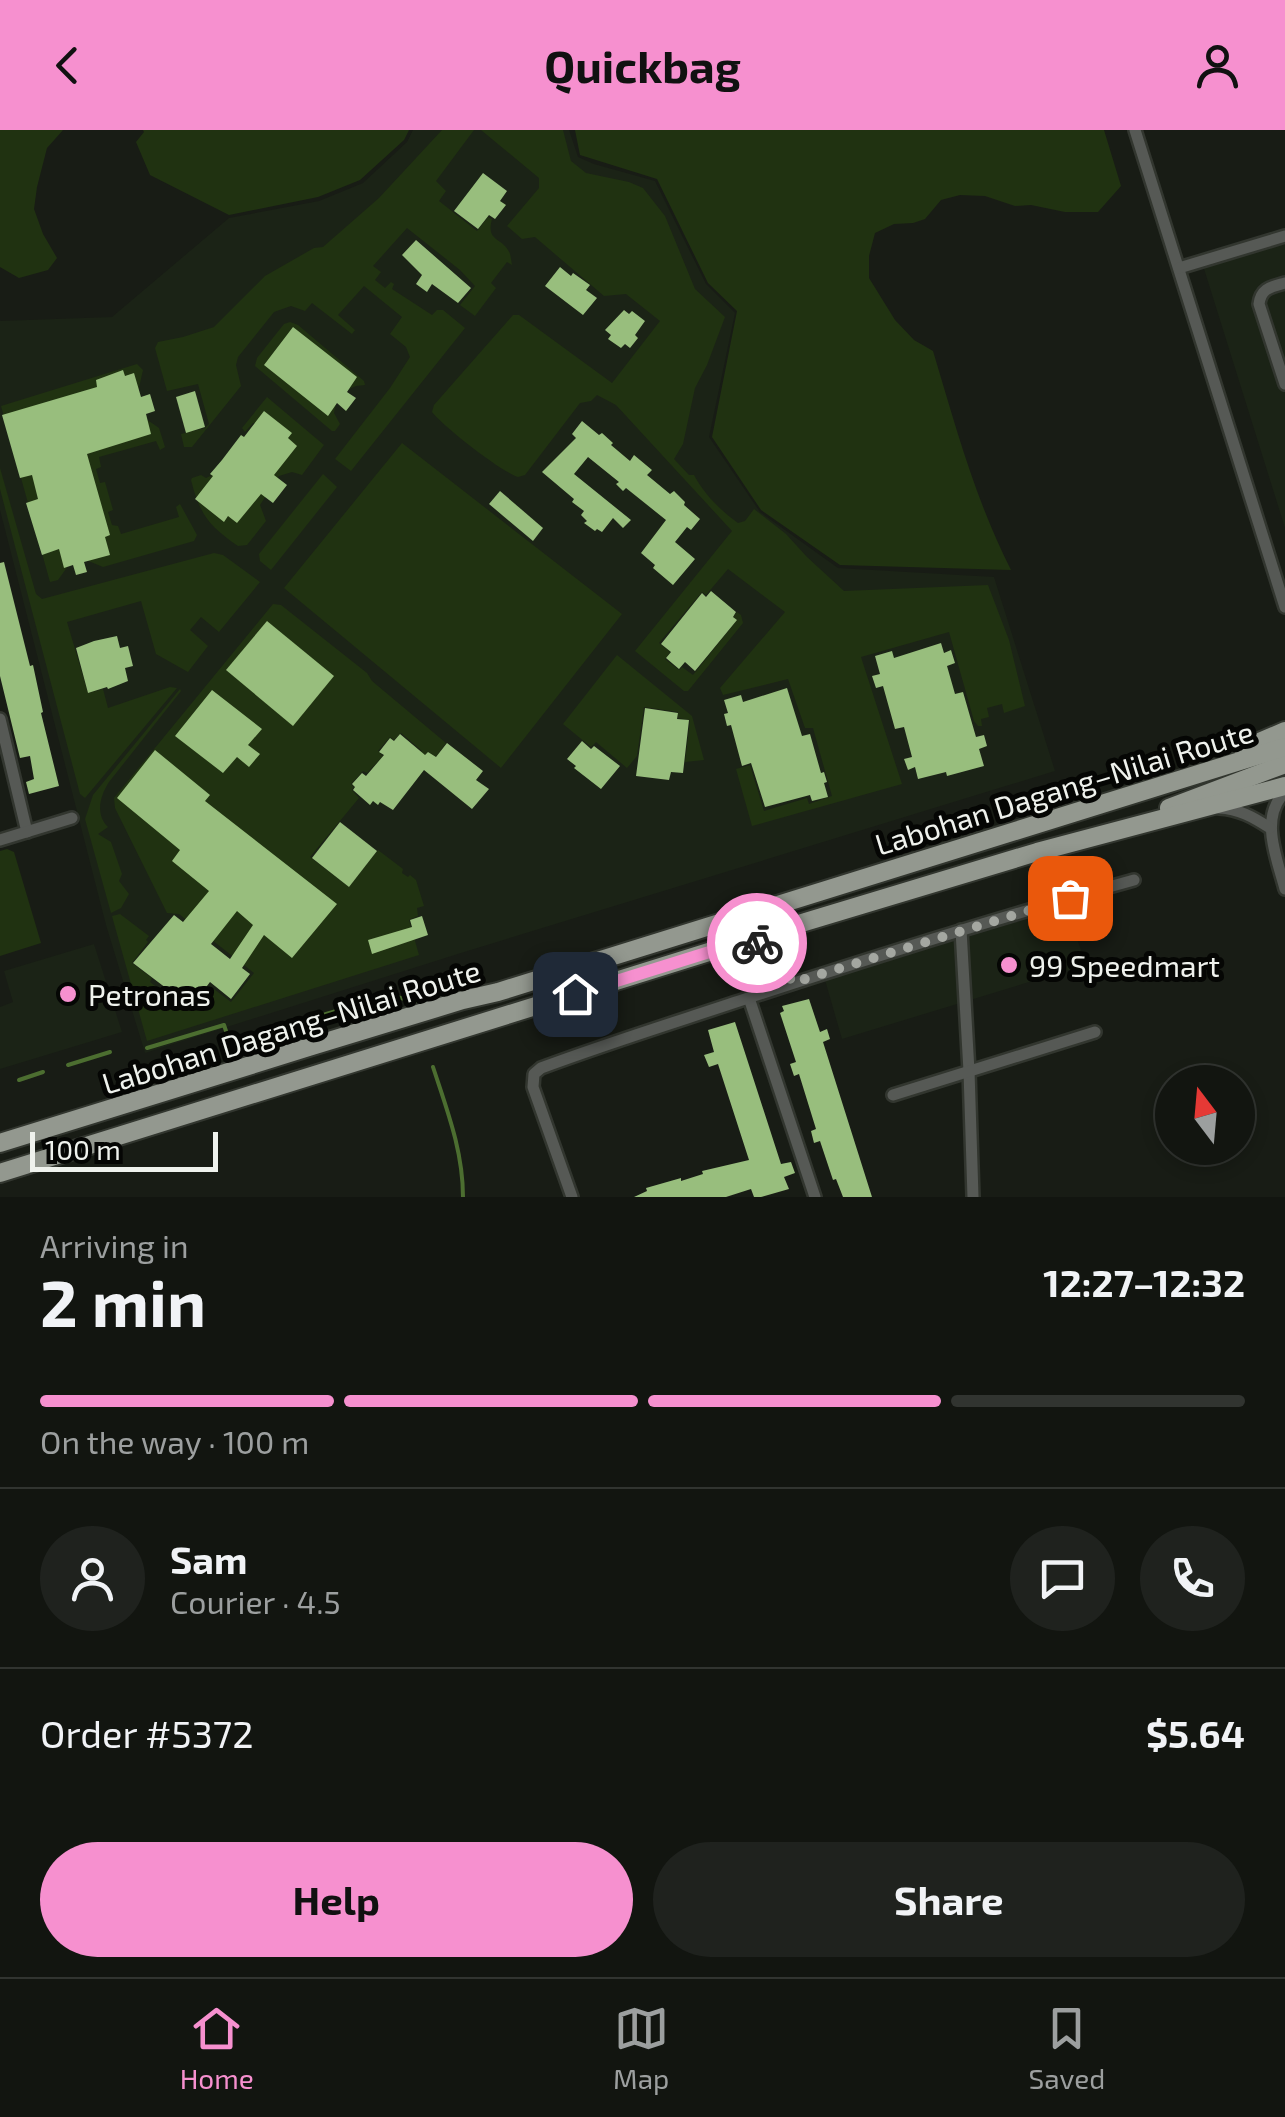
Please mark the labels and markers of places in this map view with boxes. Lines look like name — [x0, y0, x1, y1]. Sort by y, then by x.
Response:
pin — [1028, 856, 1113, 941]
place label: 99 Speedmart — [1029, 947, 1220, 983]
pin — [533, 952, 618, 1037]
marker: 99 Speedmart — [998, 954, 1020, 976]
place label: Petronas — [88, 976, 211, 1012]
marker: Petronas — [57, 983, 79, 1005]

